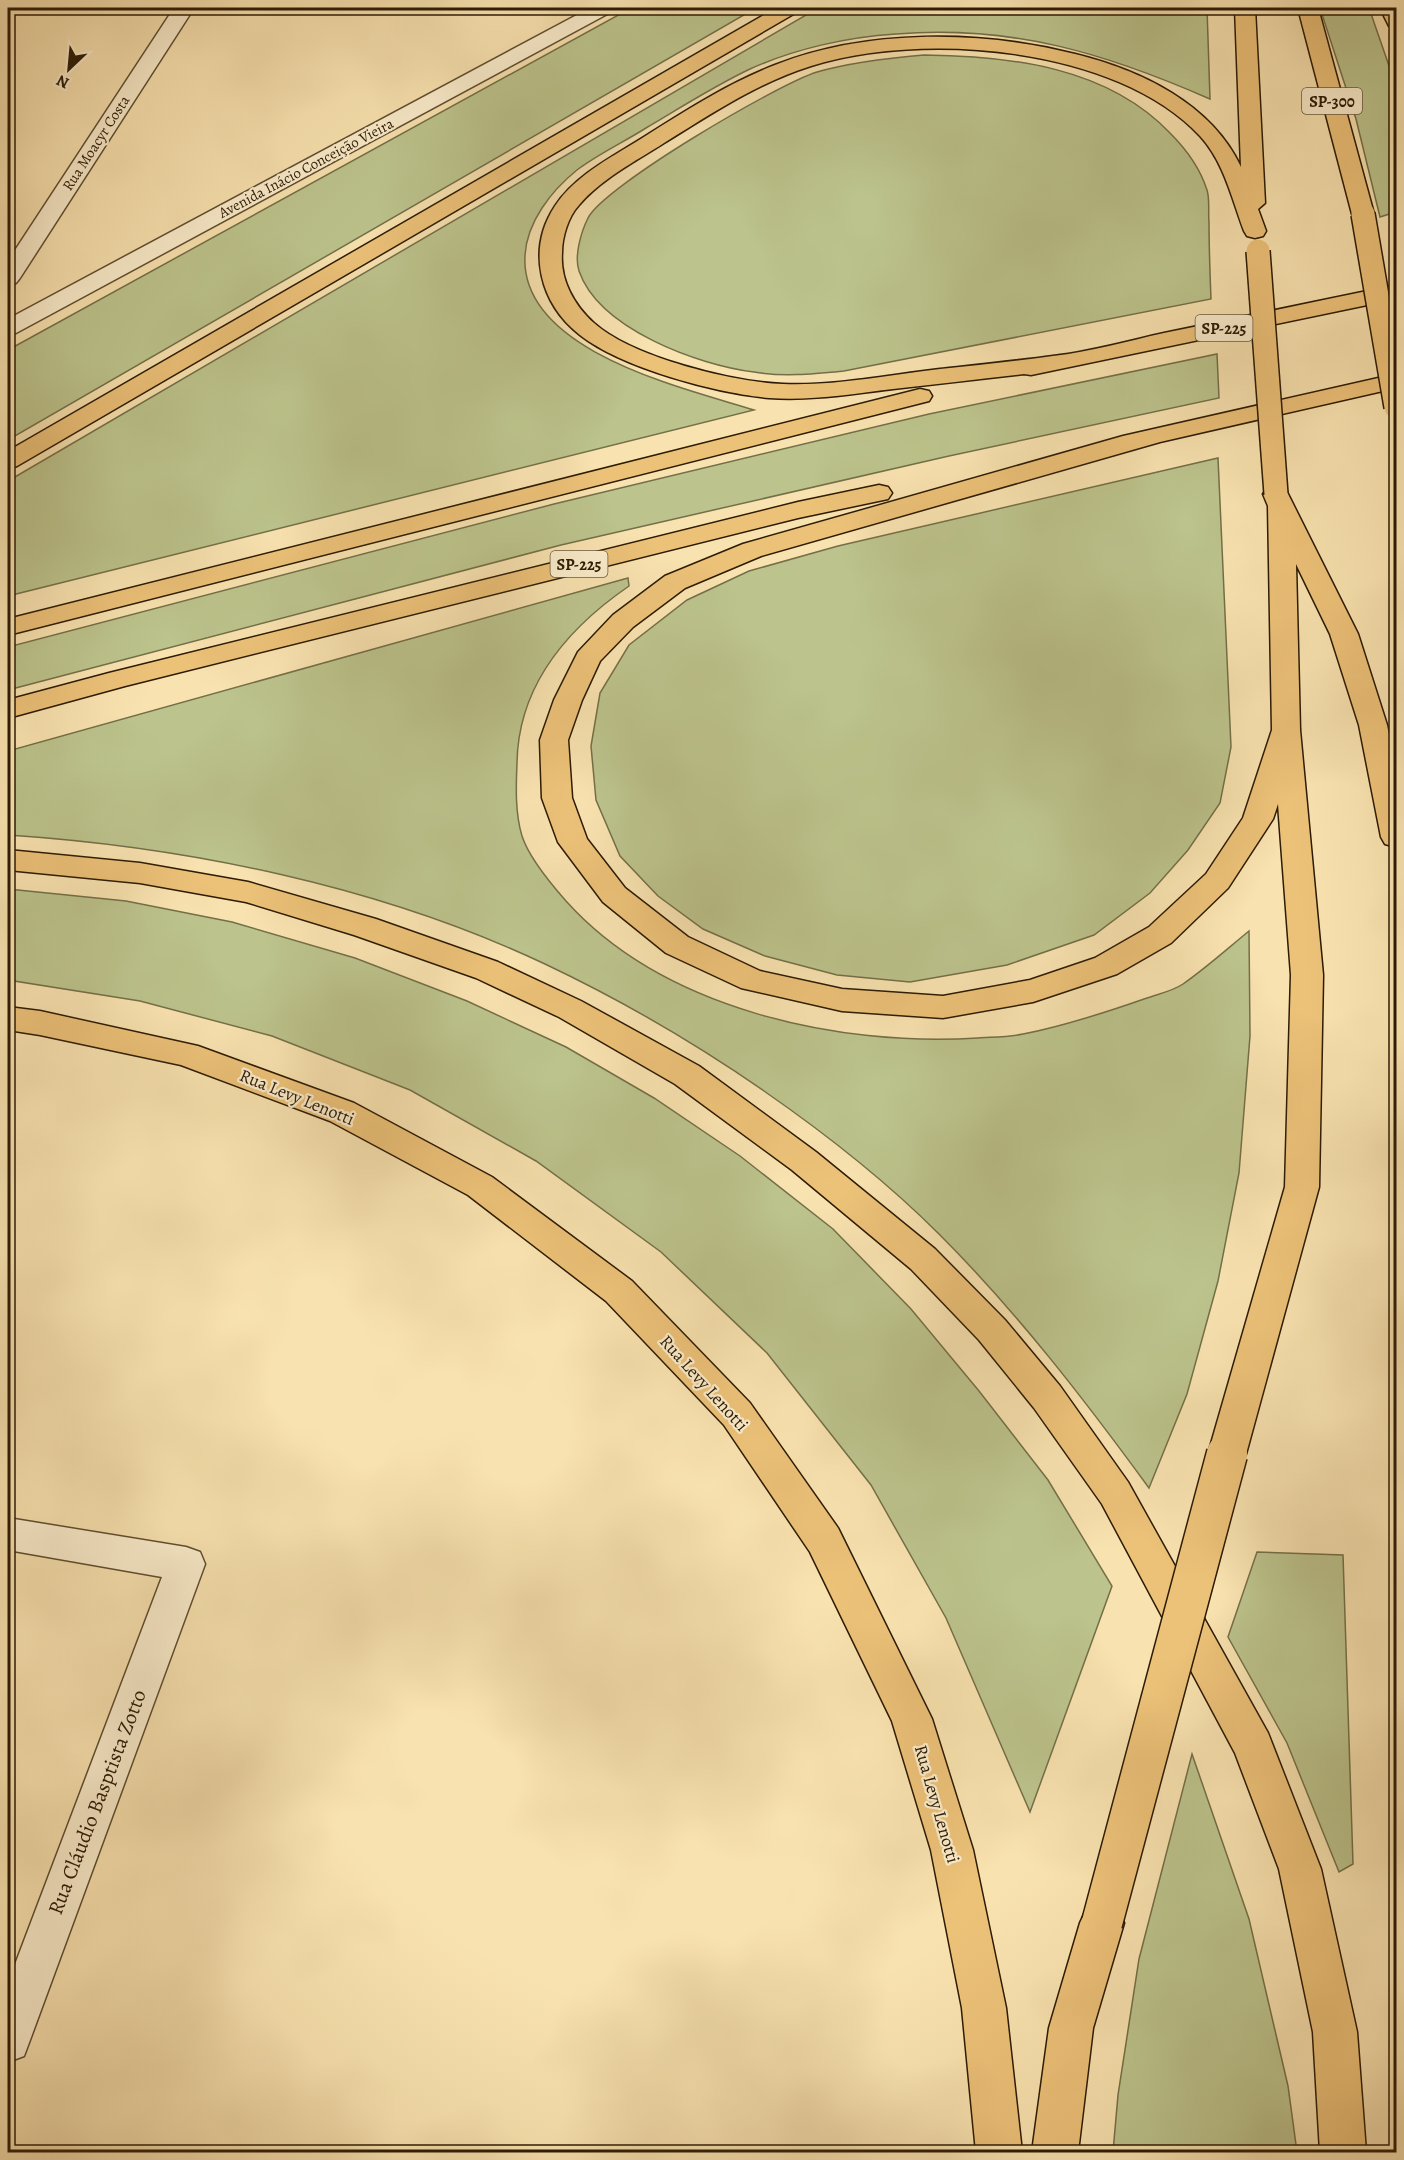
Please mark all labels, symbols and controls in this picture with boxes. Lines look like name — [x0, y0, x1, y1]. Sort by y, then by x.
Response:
north arrow — [39, 39, 99, 99]
text: N — [52, 69, 73, 94]
road number: SP-300 — [1302, 88, 1362, 114]
street label: Rua Moacyr Costa — [58, 91, 134, 195]
street label: Avenida Inácio Conceição Vieira — [214, 113, 397, 223]
road number: SP-225 — [1196, 315, 1252, 341]
road number: SP-225 — [550, 551, 608, 577]
street label: Rua Levy Lenotti — [236, 1063, 358, 1131]
street label: Rua Levy Lenotti — [654, 1330, 754, 1436]
street label: Rua Cláudio Basptista Zotto — [41, 1685, 153, 1919]
street label: Rua Levy Lenotti — [909, 1742, 965, 1866]

